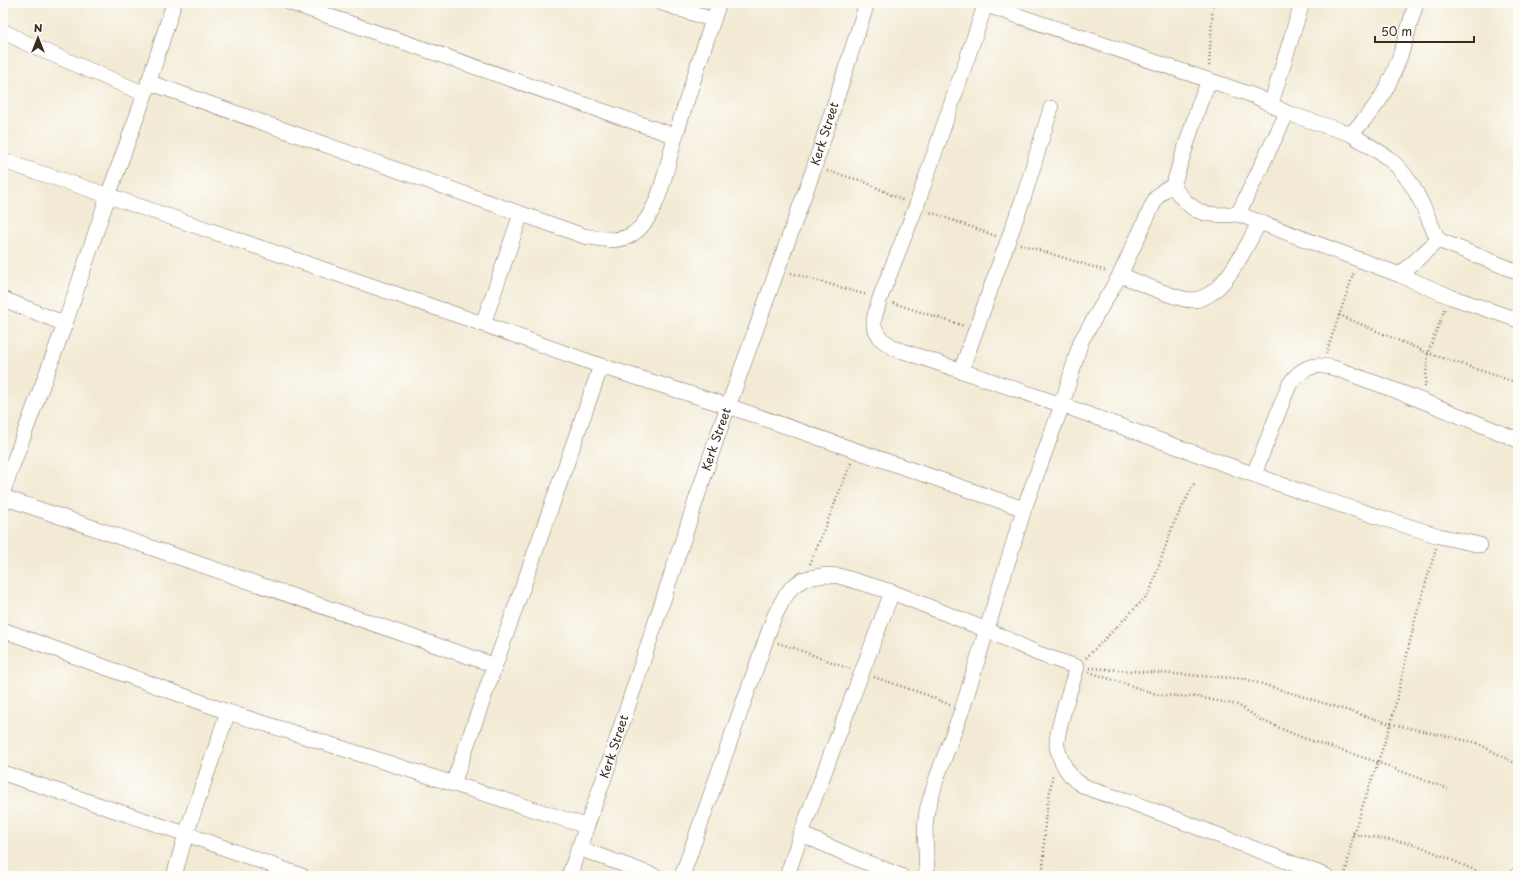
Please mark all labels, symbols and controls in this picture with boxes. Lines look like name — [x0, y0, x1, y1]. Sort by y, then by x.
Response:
north arrow — [18, 18, 58, 58]
scale bar — [1375, 18, 1474, 44]
text: N — [34, 19, 43, 36]
text: 50 m — [1381, 22, 1412, 40]
street label: Kerk Street — [805, 99, 843, 168]
street label: Kerk Street — [696, 405, 735, 473]
street label: Kerk Street — [595, 712, 632, 781]

